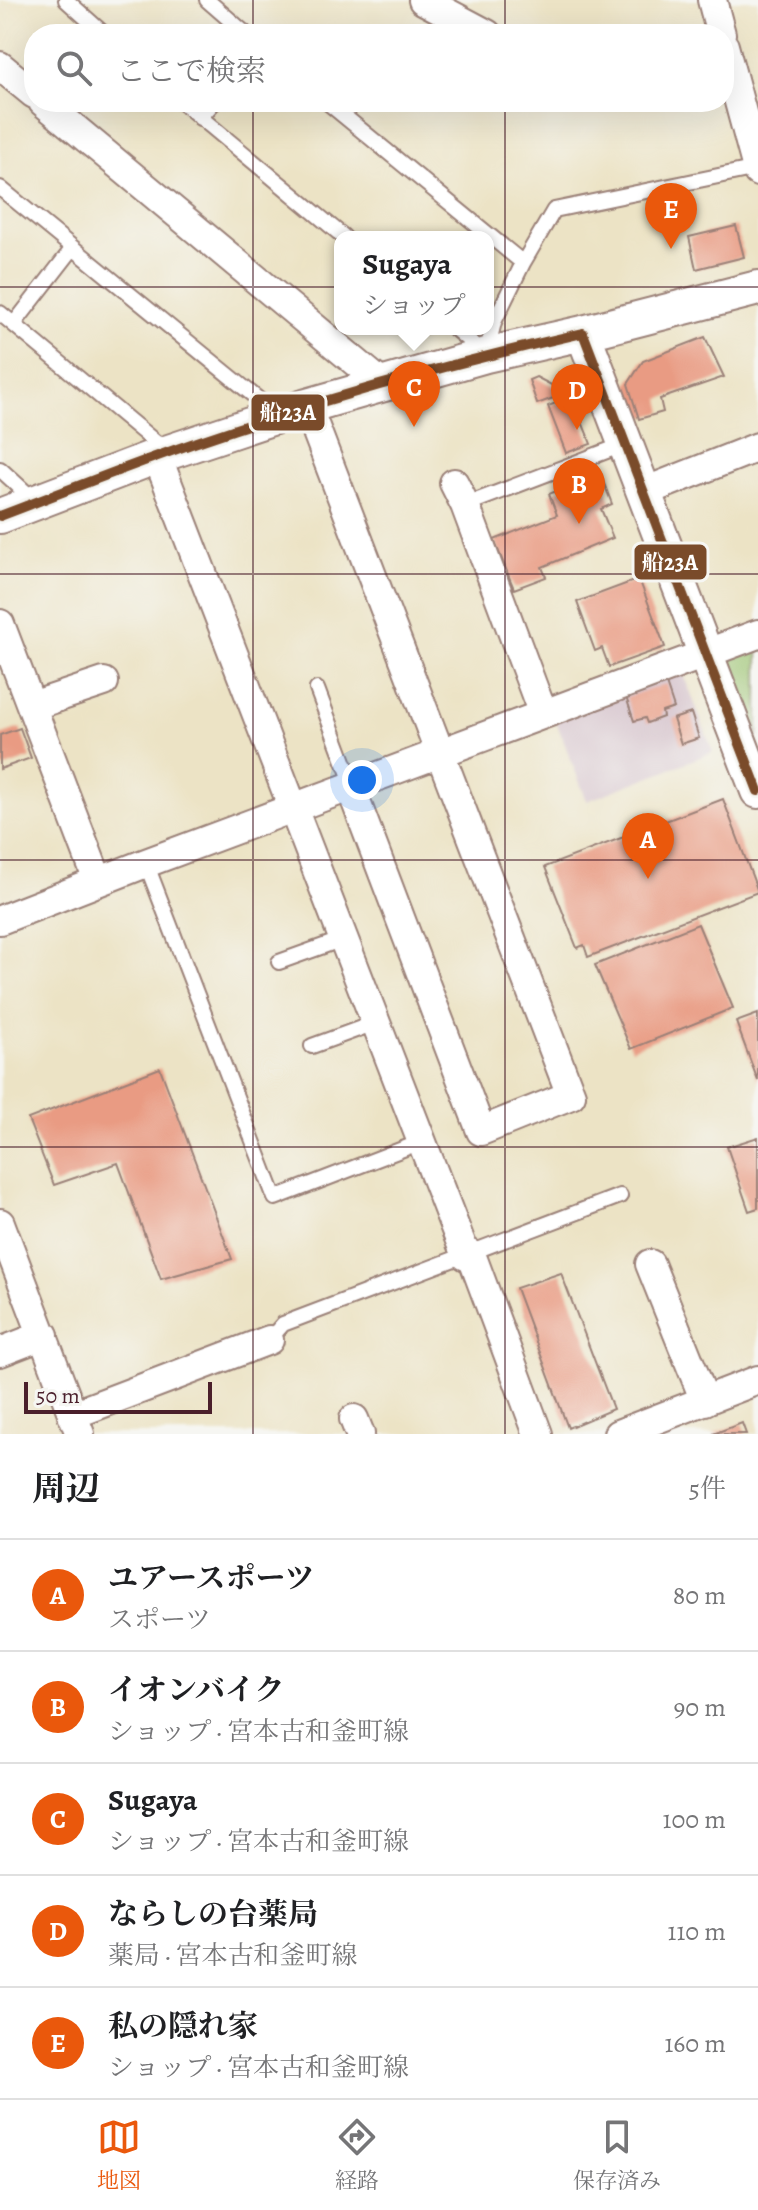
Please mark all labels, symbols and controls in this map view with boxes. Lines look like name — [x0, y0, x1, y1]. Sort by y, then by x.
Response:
search box — [24, 24, 734, 112]
icon: search — [52, 46, 96, 90]
text: ここで検索 — [116, 51, 266, 91]
pin: E — [645, 183, 697, 249]
popup — [334, 231, 494, 335]
text: Sugaya — [362, 244, 452, 284]
text: ショップ — [362, 288, 466, 323]
pin: C — [388, 361, 440, 427]
pin: D — [551, 364, 603, 430]
line badge: 船23A — [250, 393, 326, 432]
text: 船23A — [260, 398, 316, 428]
pin: B — [553, 458, 605, 524]
line badge: 船23A — [633, 543, 708, 581]
text: 船23A — [642, 548, 698, 578]
your location — [342, 760, 382, 800]
pin: A — [622, 813, 674, 879]
scale bar — [24, 1378, 212, 1414]
text: 50 m — [36, 1381, 80, 1411]
text: 周辺 — [32, 1465, 100, 1512]
text: 5件 — [689, 1471, 726, 1506]
text: ユアースポーツ — [108, 1558, 314, 1598]
text: A — [50, 1578, 66, 1613]
text: 80 m — [673, 1578, 726, 1613]
text: スポーツ — [108, 1602, 211, 1637]
text: イオンバイク — [108, 1670, 284, 1710]
text: B — [50, 1690, 66, 1725]
text: 90 m — [674, 1690, 726, 1725]
text: ショップ · 宮本古和釜町線 — [108, 1714, 409, 1749]
text: Sugaya — [108, 1780, 198, 1820]
text: C — [50, 1802, 66, 1837]
text: 100 m — [663, 1802, 726, 1837]
text: ショップ · 宮本古和釜町線 — [108, 1824, 409, 1859]
text: ならしの台薬局 — [108, 1894, 318, 1934]
text: D — [49, 1914, 67, 1949]
text: 110 m — [668, 1914, 726, 1949]
text: 薬局 · 宮本古和釜町線 — [108, 1938, 357, 1973]
text: 私の隠れ家 — [108, 2006, 258, 2046]
text: E — [50, 2026, 66, 2061]
text: 160 m — [664, 2026, 726, 2061]
text: ショップ · 宮本古和釜町線 — [108, 2050, 409, 2085]
tab: 地図 — [97, 2115, 141, 2196]
tab: 経路 — [335, 2115, 379, 2196]
tab: 保存済み — [573, 2115, 661, 2196]

